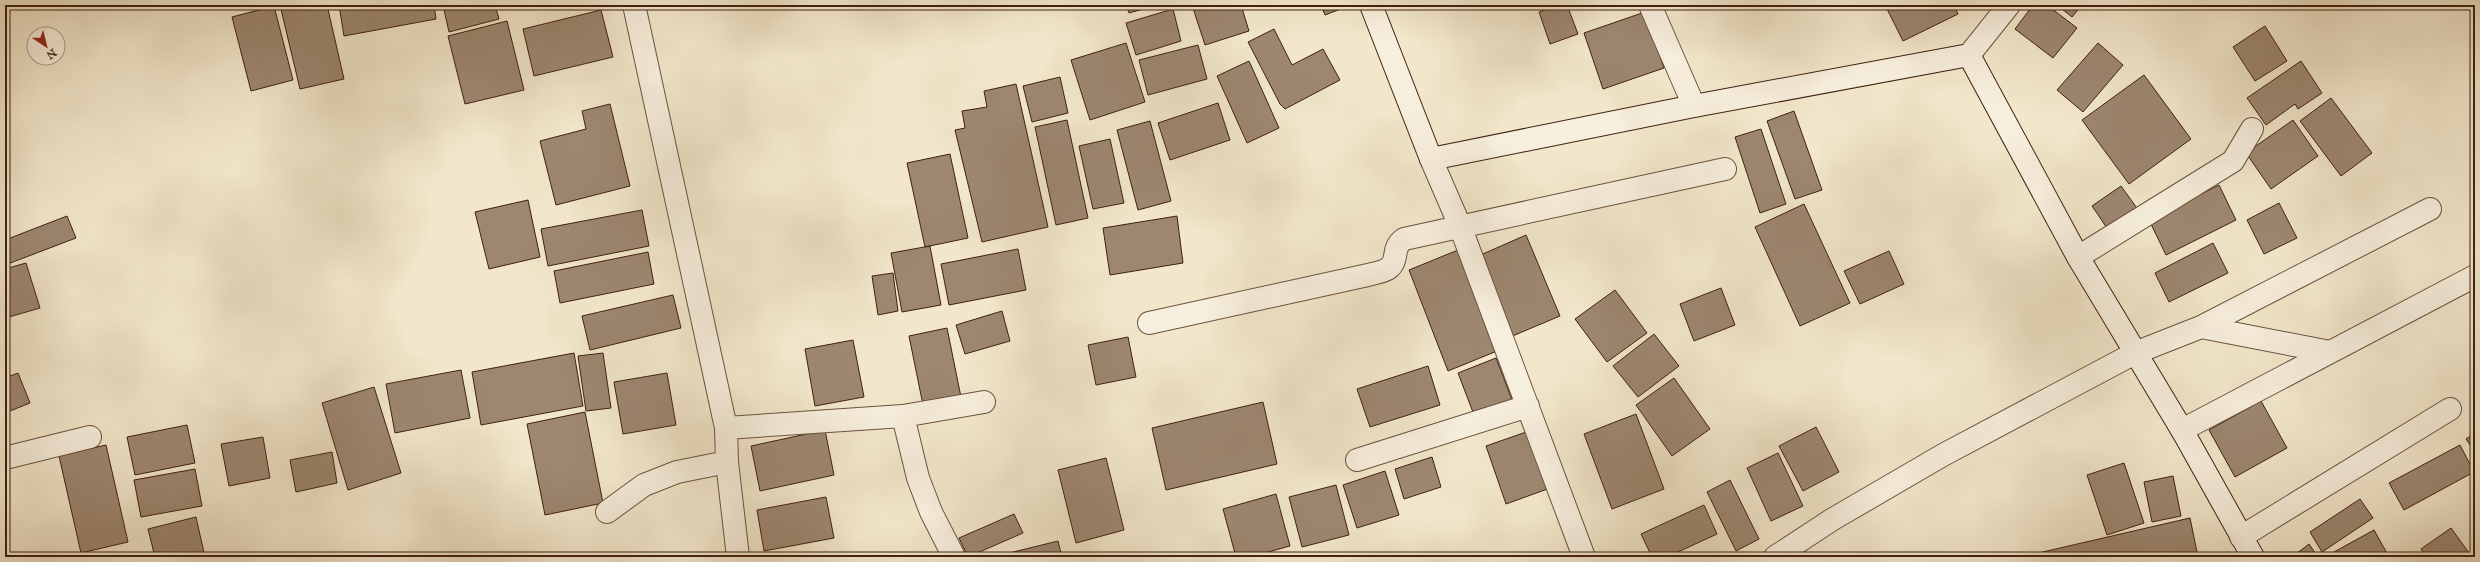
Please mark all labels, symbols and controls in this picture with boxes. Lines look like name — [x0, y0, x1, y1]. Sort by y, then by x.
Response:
north arrow — [26, 26, 66, 66]
text: N — [43, 46, 59, 62]

